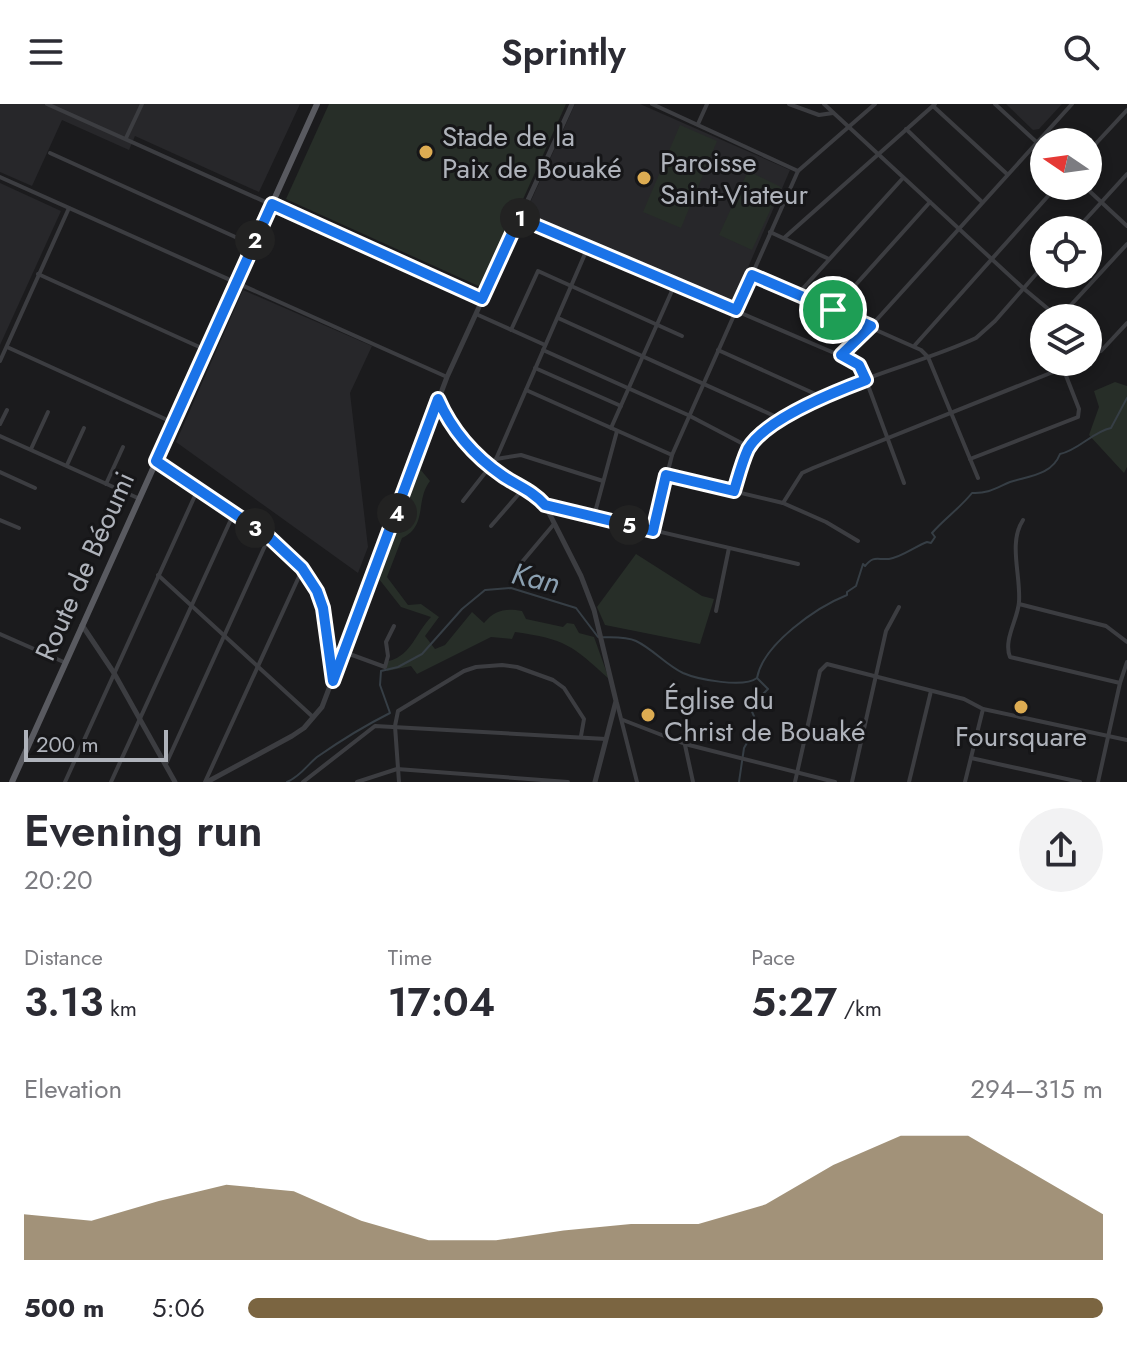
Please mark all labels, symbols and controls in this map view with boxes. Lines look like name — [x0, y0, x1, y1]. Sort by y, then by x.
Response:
text: Sprintly — [501, 26, 626, 78]
icon: menu — [24, 30, 68, 74]
icon: search — [1059, 30, 1103, 74]
place label: Stade de la Paix de Bouaké — [442, 116, 622, 189]
north arrow — [1030, 128, 1102, 200]
map controls — [1030, 128, 1102, 376]
place label: Paroisse Saint-Viateur — [660, 142, 808, 215]
marker: Stade de la Paix de Bouaké — [417, 143, 435, 161]
marker: Paroisse Saint-Viateur — [635, 169, 653, 187]
pin: 1 — [500, 198, 540, 238]
text: 1 — [514, 202, 526, 234]
button: locate — [1030, 216, 1102, 288]
pin: 2 — [235, 220, 275, 260]
text: 2 — [248, 224, 262, 256]
pin — [799, 276, 867, 344]
icon: arrive — [811, 288, 855, 332]
button: layers — [1030, 304, 1102, 376]
street label: Route de Béoumi — [25, 465, 145, 667]
pin: 4 — [377, 493, 417, 533]
text: 4 — [389, 497, 405, 529]
pin: 5 — [609, 505, 649, 545]
pin: 3 — [235, 508, 275, 548]
text: 5 — [622, 509, 636, 541]
text: 3 — [248, 512, 262, 544]
water label: Kan — [508, 552, 564, 604]
place label: Église du Christ de Bouaké — [664, 679, 865, 752]
marker: Foursquare — [1012, 698, 1030, 716]
marker: Église du Christ de Bouaké — [639, 706, 657, 724]
place label: Foursquare — [955, 716, 1087, 757]
scale bar — [24, 726, 168, 762]
text: 200 m — [36, 728, 99, 760]
text: Evening run — [24, 799, 263, 863]
button: share — [1019, 808, 1103, 892]
text: 20:20 — [24, 861, 93, 899]
text: Distance — [24, 941, 103, 973]
text: Time — [388, 941, 432, 973]
text: Pace — [751, 941, 795, 973]
text: 3.13 — [24, 973, 103, 1031]
text: 17:04 — [388, 973, 495, 1031]
text: 5:27 — [751, 973, 837, 1031]
text: km — [103, 992, 137, 1024]
text: /km — [837, 992, 882, 1024]
text: Elevation — [24, 1070, 122, 1108]
text: 294–315 m — [970, 1070, 1103, 1108]
text: 500 m — [24, 1289, 104, 1327]
text: 5:06 — [152, 1289, 205, 1327]

